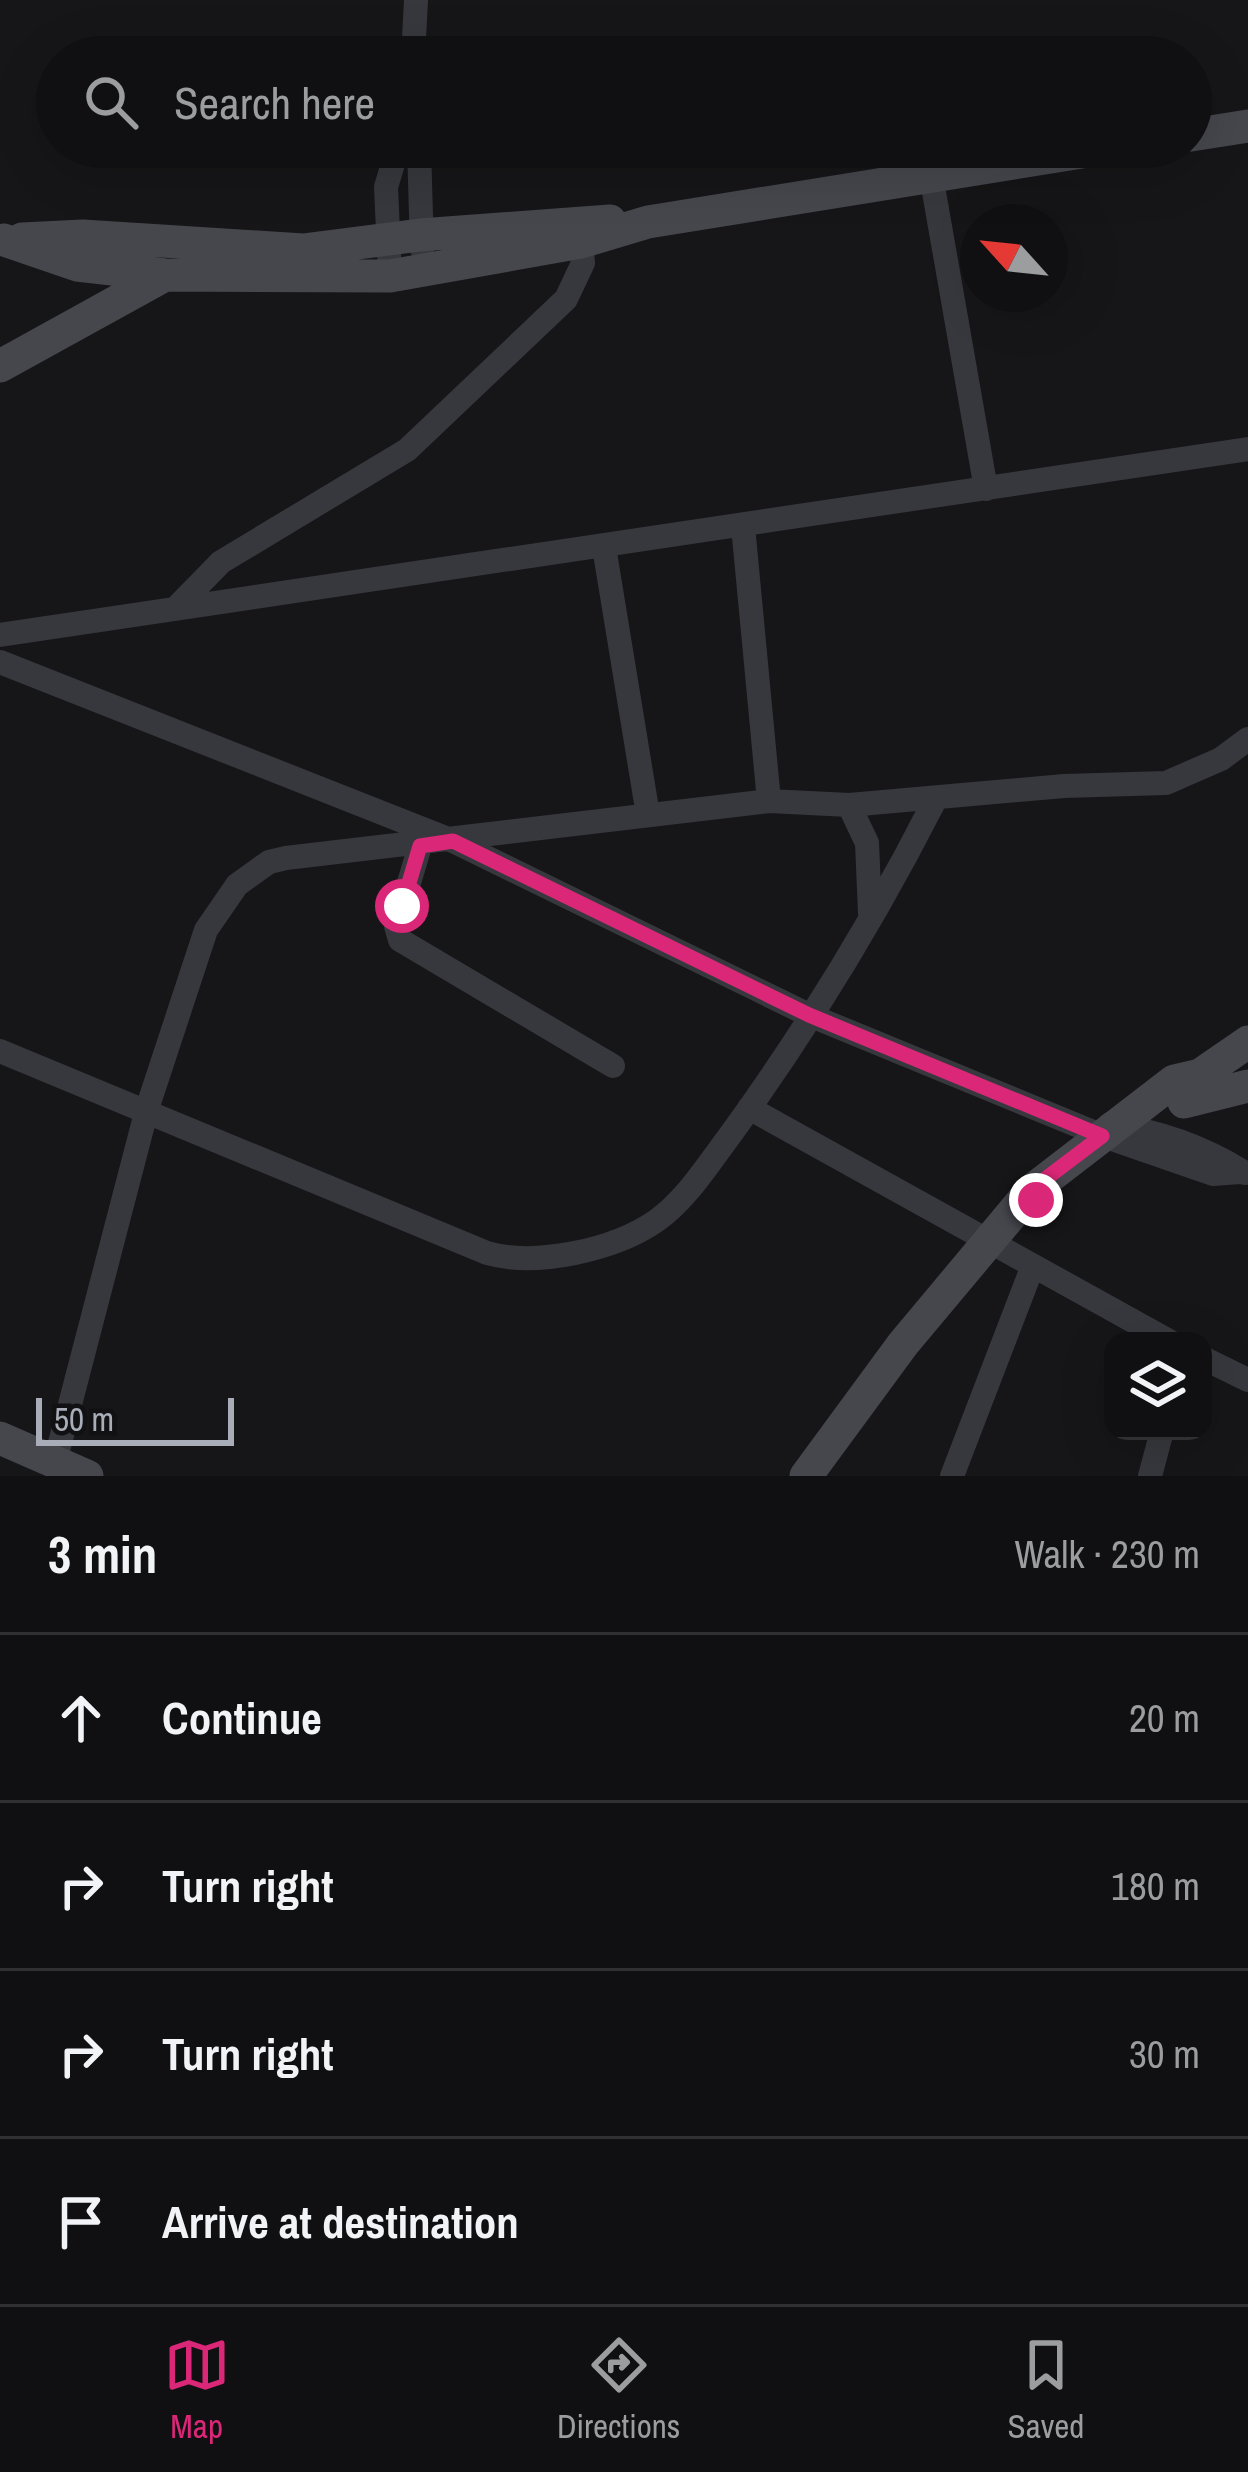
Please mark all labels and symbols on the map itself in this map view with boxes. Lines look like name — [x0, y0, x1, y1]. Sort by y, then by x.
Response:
north arrow — [960, 204, 1068, 312]
route start — [375, 879, 429, 933]
route end — [1009, 1173, 1063, 1227]
scale bar — [36, 1392, 234, 1445]

